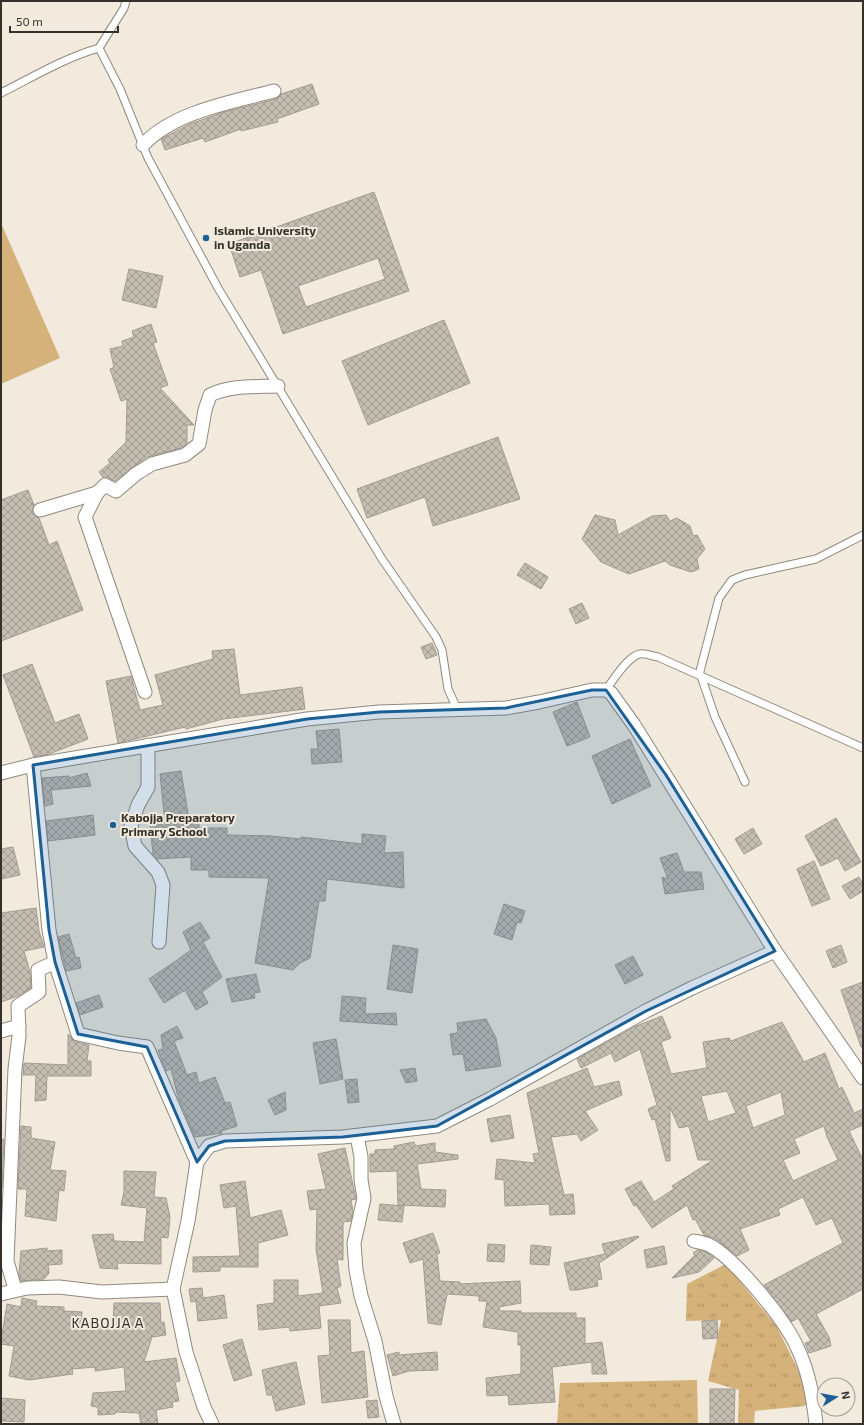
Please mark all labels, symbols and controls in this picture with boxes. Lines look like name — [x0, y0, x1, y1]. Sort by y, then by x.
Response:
scale bar — [10, 8, 118, 34]
text: 50 m — [16, 14, 43, 28]
place label: Islamic University in Uganda — [214, 223, 316, 251]
marker: Islamic University in Uganda — [201, 233, 211, 243]
place label: Kabojja Preparatory Primary School — [121, 810, 235, 839]
marker: Kabojja Preparatory Primary School — [108, 820, 118, 830]
district label: KABOJJA A — [71, 1314, 145, 1331]
north arrow — [816, 1377, 856, 1417]
text: N — [839, 1390, 853, 1400]

